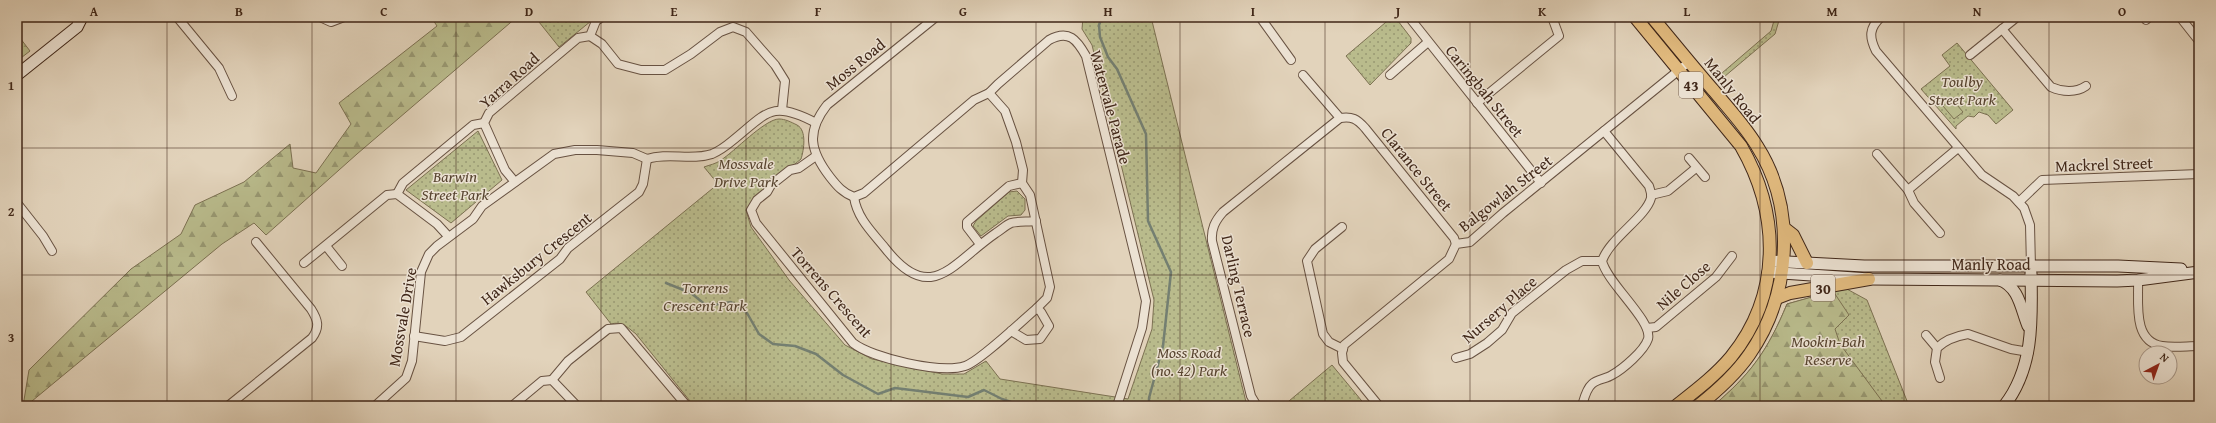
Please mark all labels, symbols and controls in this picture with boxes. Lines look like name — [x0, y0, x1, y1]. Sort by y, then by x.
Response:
text: A — [90, 2, 99, 21]
text: B — [235, 2, 243, 21]
text: C — [380, 2, 388, 21]
text: D — [525, 2, 533, 21]
text: E — [671, 2, 678, 21]
text: F — [815, 2, 822, 21]
text: G — [959, 2, 967, 21]
text: H — [1103, 2, 1113, 21]
text: I — [1251, 2, 1255, 21]
text: J — [1394, 2, 1401, 21]
text: K — [1538, 2, 1547, 21]
text: L — [1684, 2, 1691, 21]
text: M — [1826, 2, 1838, 21]
text: N — [1973, 2, 1982, 21]
text: O — [2118, 2, 2126, 21]
street label: Moss Road — [820, 32, 890, 96]
street label: Caringbah Street — [1440, 39, 1530, 143]
street label: Yarra Road — [474, 46, 545, 114]
street label: Watervale Parade — [1084, 47, 1138, 167]
street label: Manly Road — [1699, 52, 1768, 129]
park label: Toulby Street Park — [1928, 69, 1996, 111]
road number: 43 — [1679, 72, 1703, 98]
text: 1 — [8, 76, 14, 95]
street label: Clarance Street — [1375, 122, 1459, 217]
street label: Balgowlah Street — [1453, 148, 1557, 237]
street label: Mackrel Street — [2055, 150, 2154, 178]
park label: Mossvale Drive Park — [713, 151, 779, 193]
park label: Barwin Street Park — [421, 164, 489, 206]
text: 2 — [8, 202, 15, 221]
street label: Hawksbury Crescent — [475, 205, 597, 310]
street label: Darling Terrace — [1216, 232, 1262, 340]
street label: Torrens Crescent — [786, 241, 879, 343]
street label: Manly Road — [1951, 252, 2031, 276]
street label: Nile Close — [1650, 254, 1716, 316]
street label: Mossvale Drive — [381, 265, 423, 369]
street label: Nursery Place — [1456, 269, 1542, 349]
park label: Torrens Crescent Park — [663, 275, 747, 317]
road number: 30 — [1811, 275, 1835, 301]
text: 3 — [8, 328, 14, 347]
park label: Mookin-Bah Reserve — [1791, 329, 1865, 371]
park label: Moss Road (no. 42) Park — [1151, 340, 1228, 382]
north arrow — [2138, 345, 2178, 385]
text: N — [2157, 349, 2173, 366]

